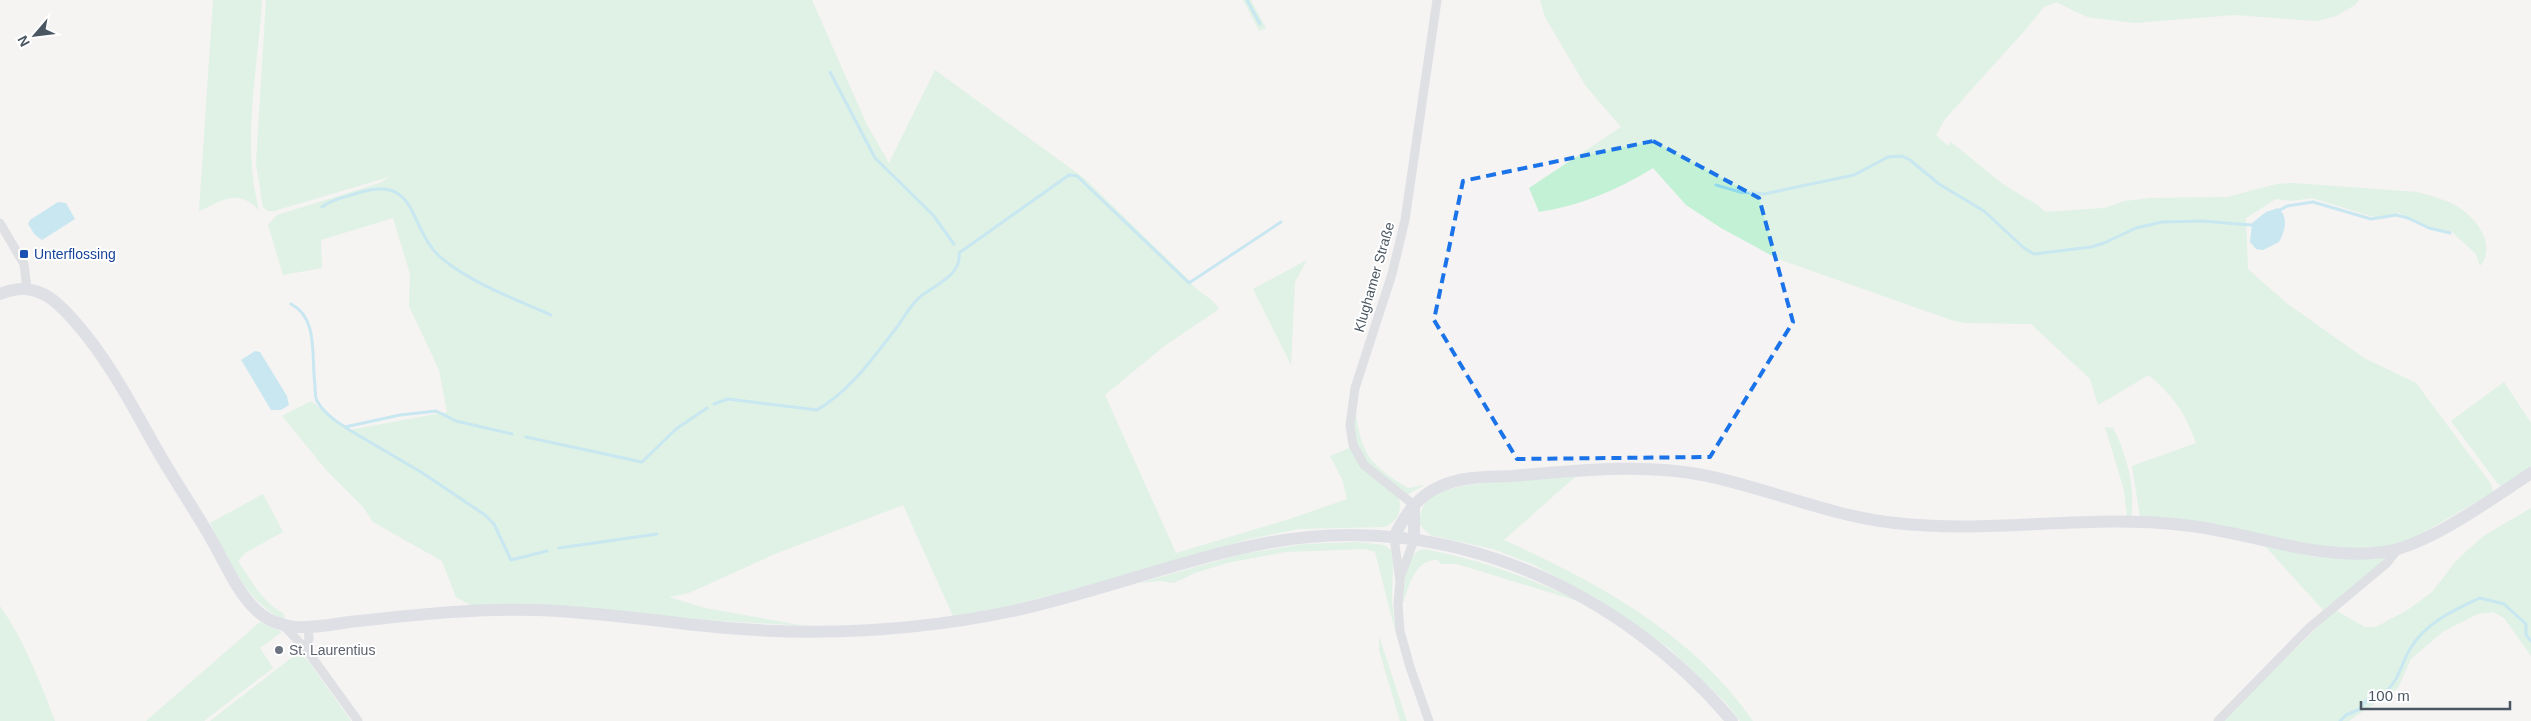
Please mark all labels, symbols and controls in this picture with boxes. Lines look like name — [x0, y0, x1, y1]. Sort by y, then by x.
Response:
north arrow — [10, 10, 60, 60]
text: N — [14, 33, 33, 49]
street label: Klughamer Straße — [1351, 220, 1397, 334]
place label: Unterflossing — [34, 246, 116, 262]
marker: Unterflossing — [18, 248, 30, 260]
place label: St. Laurentius — [289, 642, 375, 658]
marker: St. Laurentius — [273, 644, 285, 656]
scale bar — [2361, 678, 2510, 710]
text: 100 m — [2368, 687, 2410, 704]

